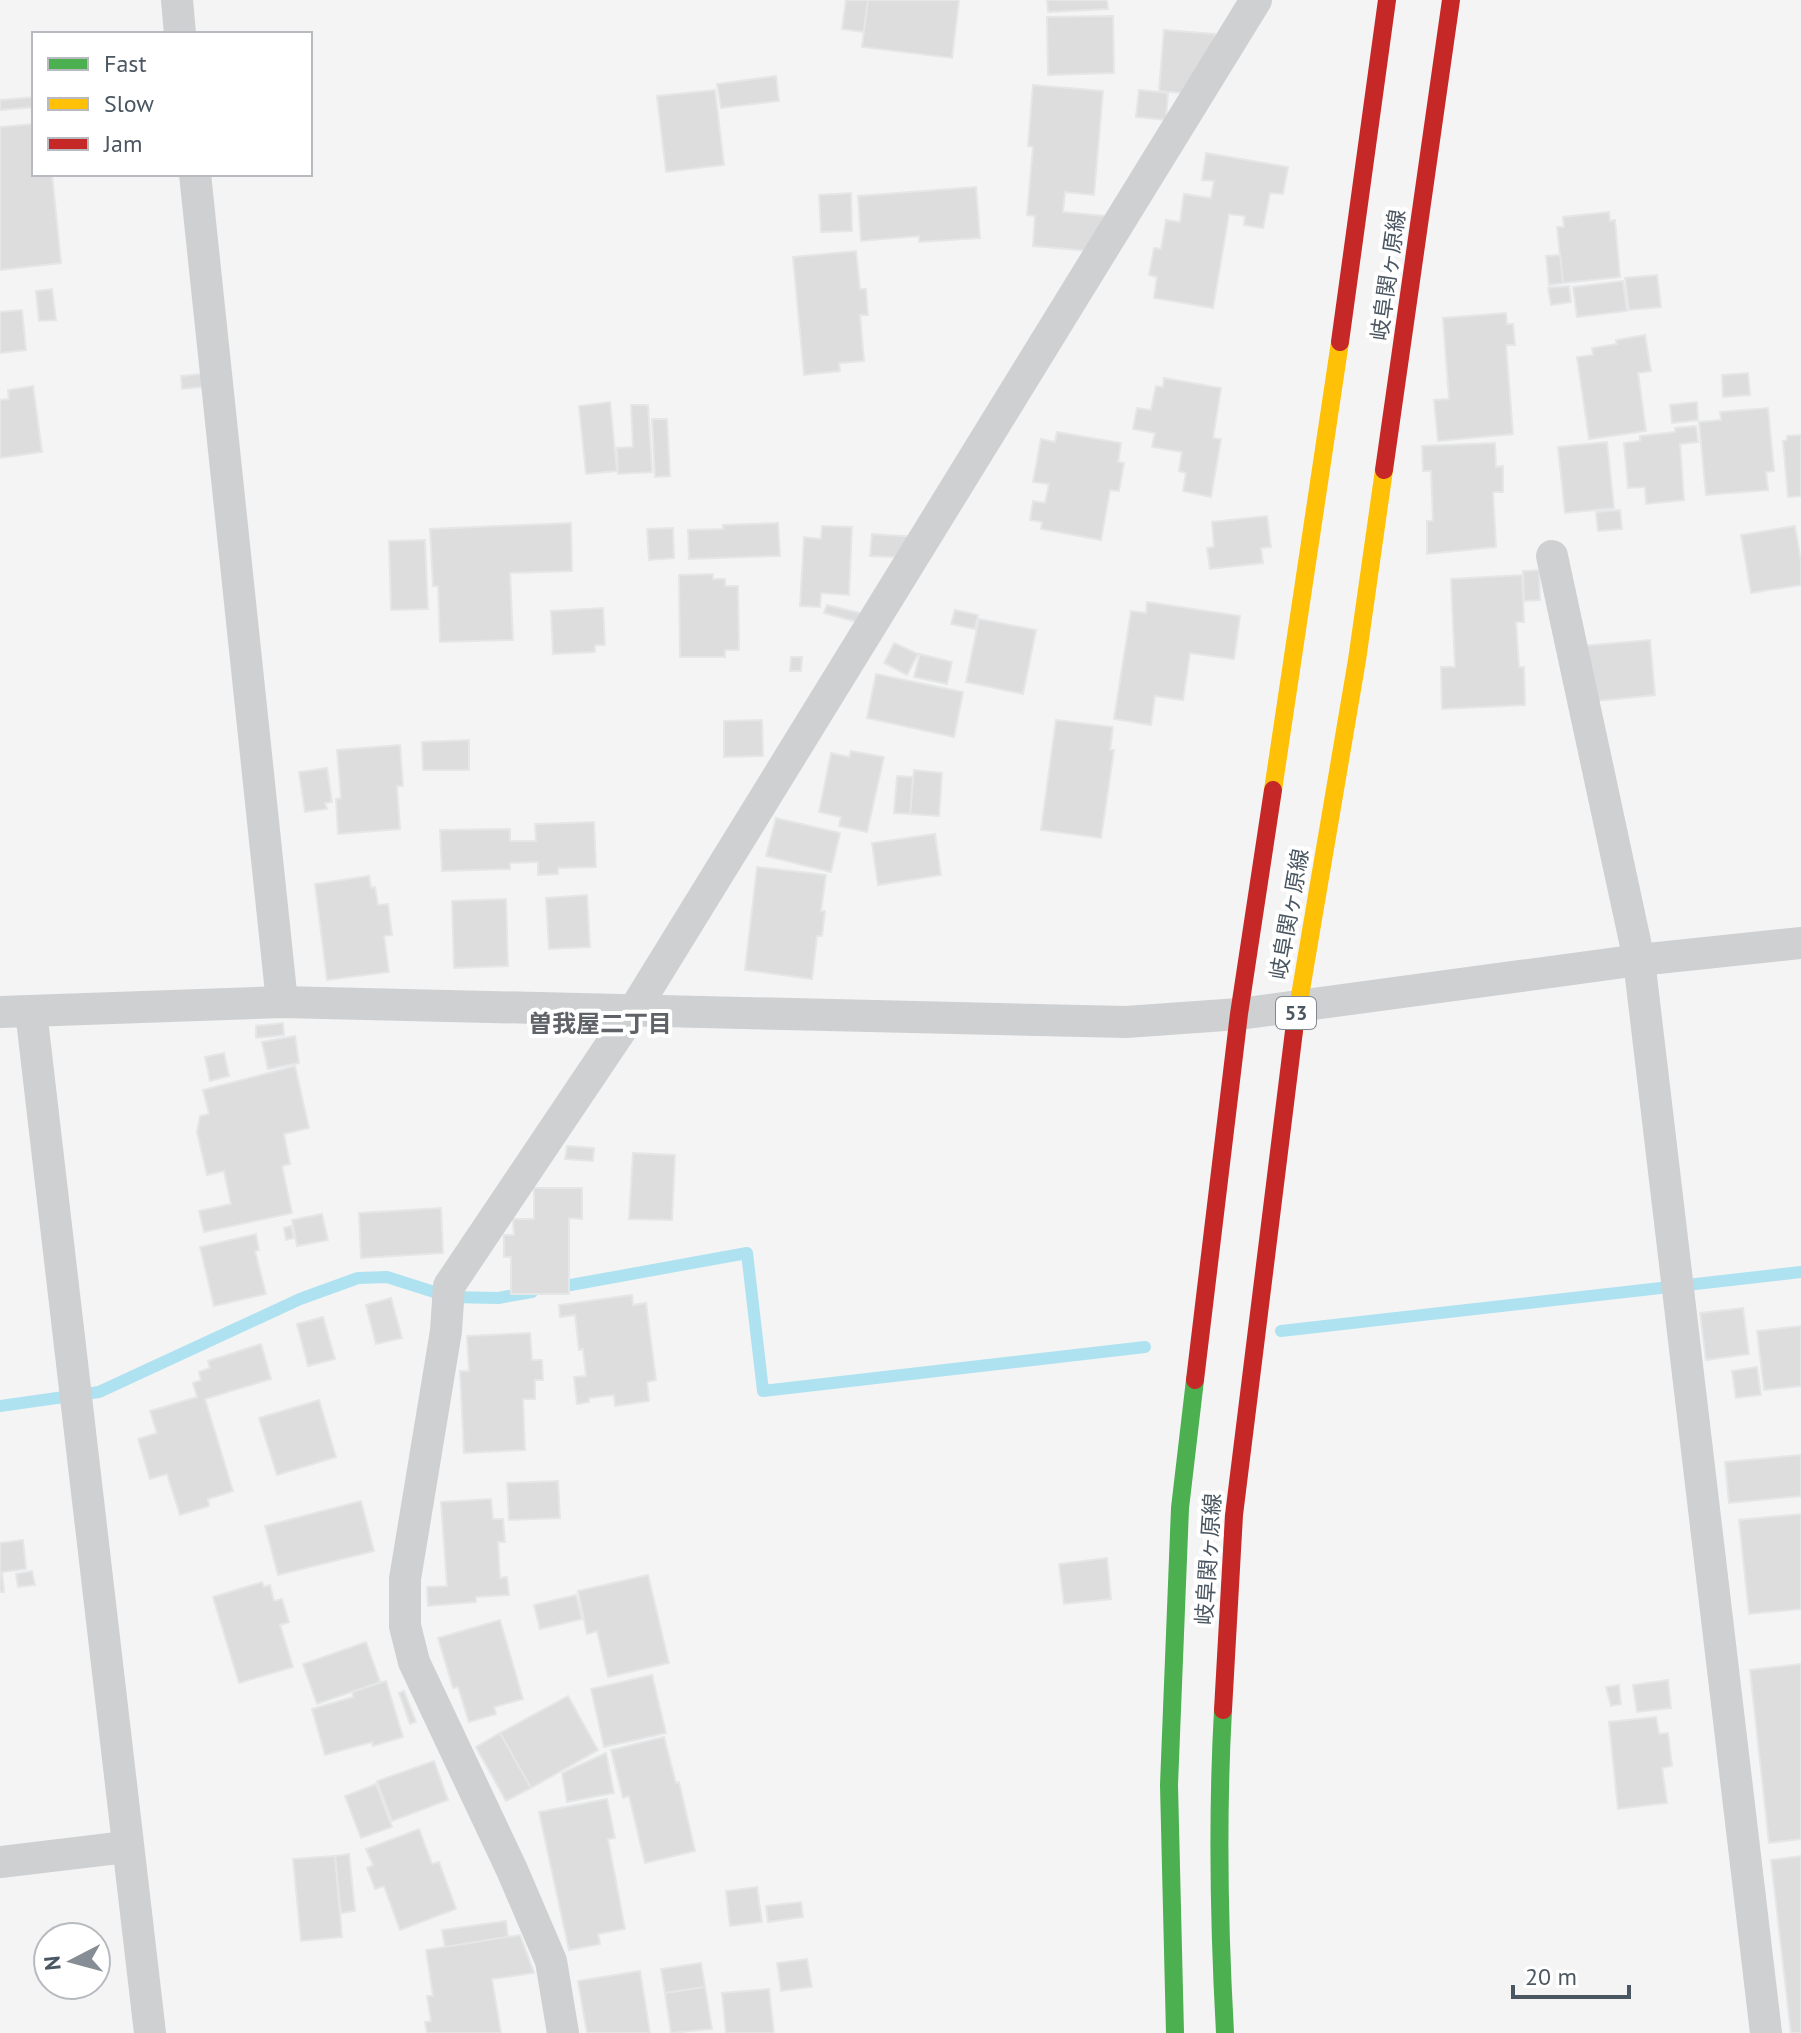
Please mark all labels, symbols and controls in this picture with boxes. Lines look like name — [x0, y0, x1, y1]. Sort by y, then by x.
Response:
legend — [32, 32, 312, 176]
text: Fast — [104, 48, 147, 79]
text: Slow — [104, 88, 154, 119]
text: Jam — [103, 128, 142, 159]
street label: 岐阜関ヶ原線 — [1365, 208, 1411, 342]
street label: 岐阜関ヶ原線 — [1264, 847, 1314, 981]
road number: 53 — [1276, 997, 1316, 1029]
district label: 曽我屋二丁目 — [528, 1008, 672, 1039]
street label: 岐阜関ヶ原線 — [1189, 1492, 1227, 1626]
north arrow — [32, 1921, 112, 2001]
scale bar — [1513, 1949, 1629, 1999]
text: N — [37, 1954, 67, 1972]
text: 20 m — [1525, 1961, 1577, 1992]

